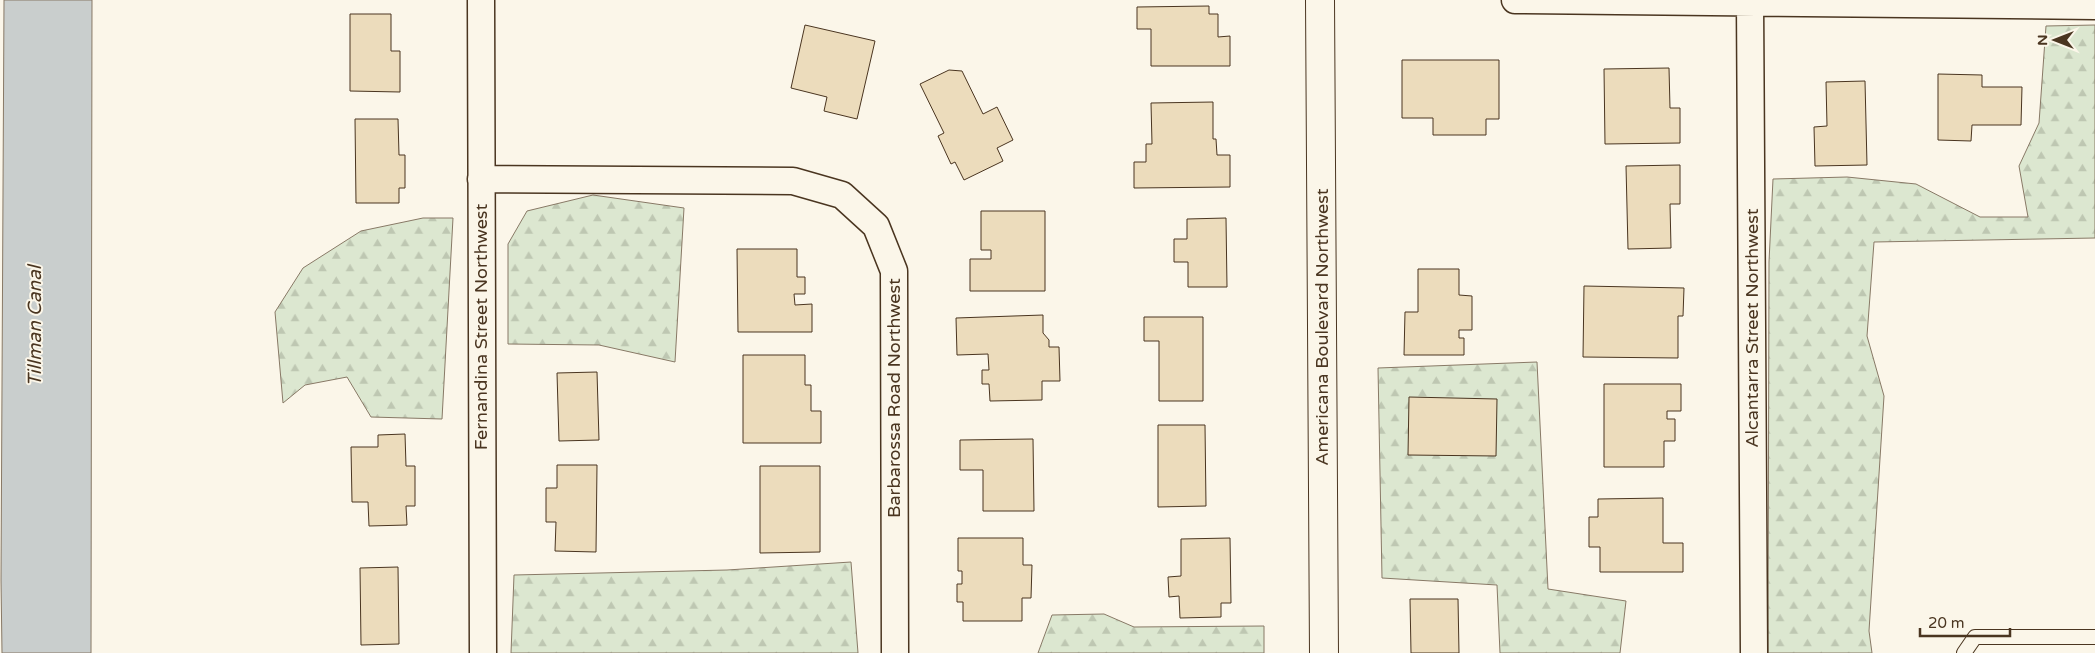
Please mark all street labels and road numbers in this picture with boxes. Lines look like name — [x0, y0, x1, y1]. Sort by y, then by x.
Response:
street label: Americana Boulevard Northwest — [1311, 188, 1333, 466]
street label: Fernandina Street Northwest — [470, 204, 492, 450]
street label: Alcantarra Street Northwest — [1741, 208, 1763, 448]
street label: Barbarossa Road Northwest — [883, 278, 905, 518]

